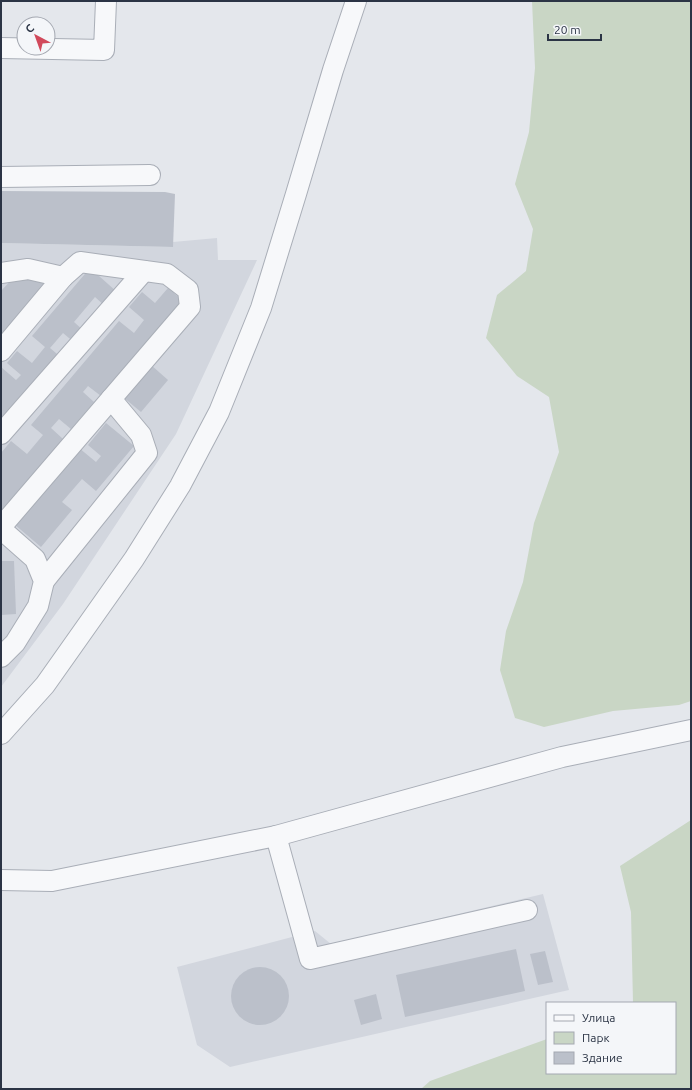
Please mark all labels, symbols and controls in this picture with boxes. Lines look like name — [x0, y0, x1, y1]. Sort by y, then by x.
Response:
north arrow — [16, 16, 56, 56]
scale bar — [548, 16, 601, 42]
text: С — [23, 22, 36, 35]
text: 20 m — [554, 23, 581, 36]
legend — [546, 1002, 676, 1074]
text: Улица — [582, 1011, 615, 1024]
text: Парк — [582, 1031, 610, 1044]
text: Здание — [582, 1051, 623, 1064]

